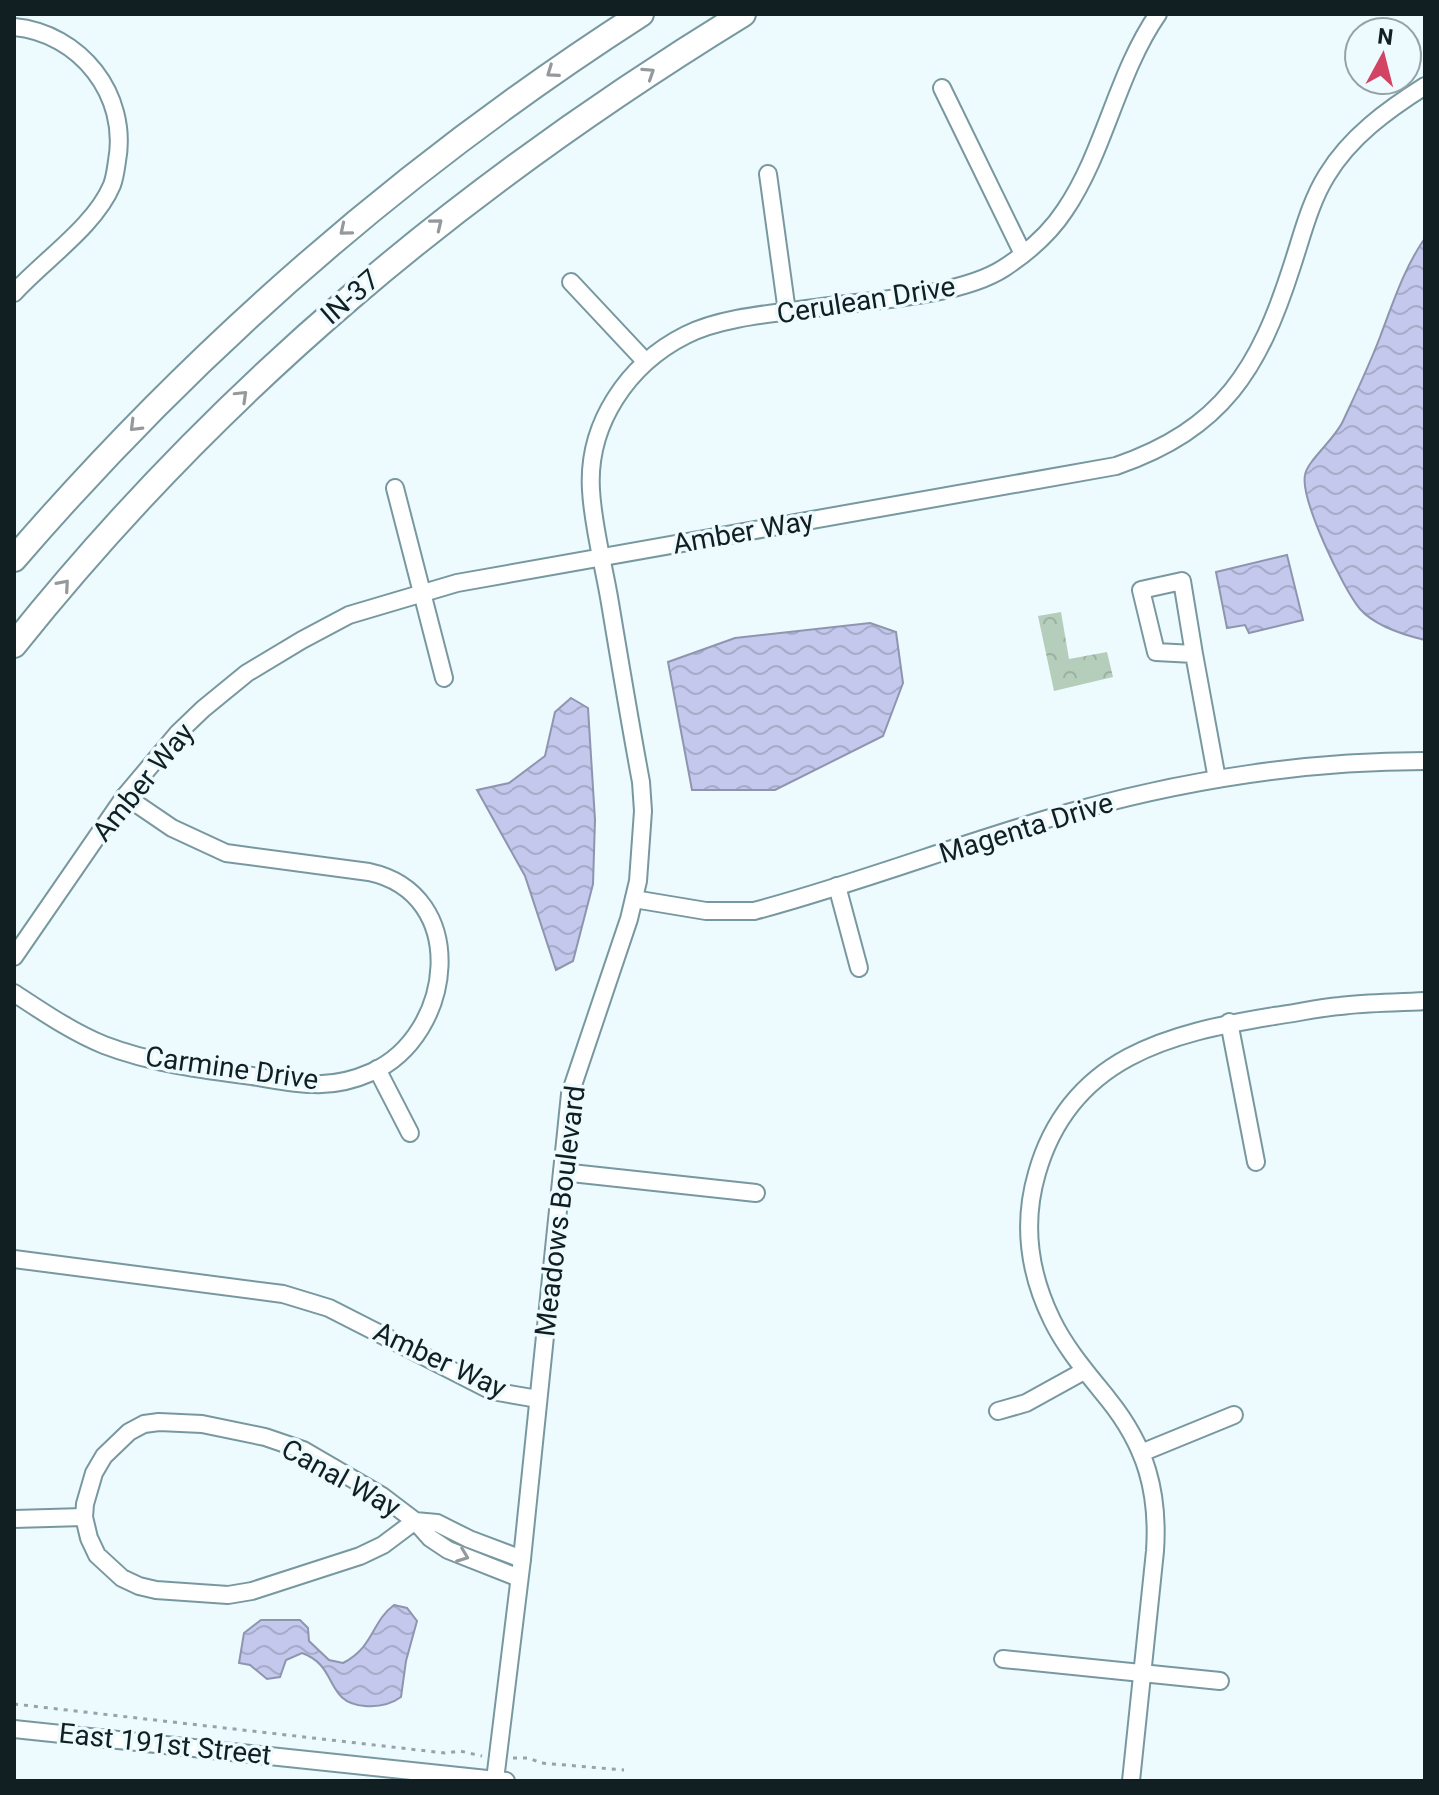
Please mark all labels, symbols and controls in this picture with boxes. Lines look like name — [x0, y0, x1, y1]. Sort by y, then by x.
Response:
north arrow — [1343, 16, 1423, 96]
text: N — [1376, 23, 1395, 50]
one-way arrow — [547, 62, 561, 77]
one-way arrow — [640, 67, 654, 82]
one-way arrow — [428, 219, 443, 234]
one-way arrow — [340, 220, 355, 235]
street label: IN-37 — [314, 263, 386, 331]
street label: Cerulean Drive — [774, 270, 958, 330]
one-way arrow — [233, 390, 247, 405]
one-way arrow — [130, 417, 144, 431]
street label: Amber Way — [670, 503, 816, 561]
one-way arrow — [54, 579, 69, 594]
street label: Amber Way — [85, 716, 201, 848]
street label: Magenta Drive — [935, 786, 1117, 870]
street label: Carmine Drive — [143, 1040, 321, 1096]
street label: Meadows Boulevard — [528, 1084, 592, 1338]
street label: Amber Way — [368, 1315, 512, 1405]
street label: Canal Way — [276, 1432, 406, 1524]
one-way arrow — [455, 1546, 469, 1563]
street label: East 191st Street — [57, 1716, 273, 1772]

